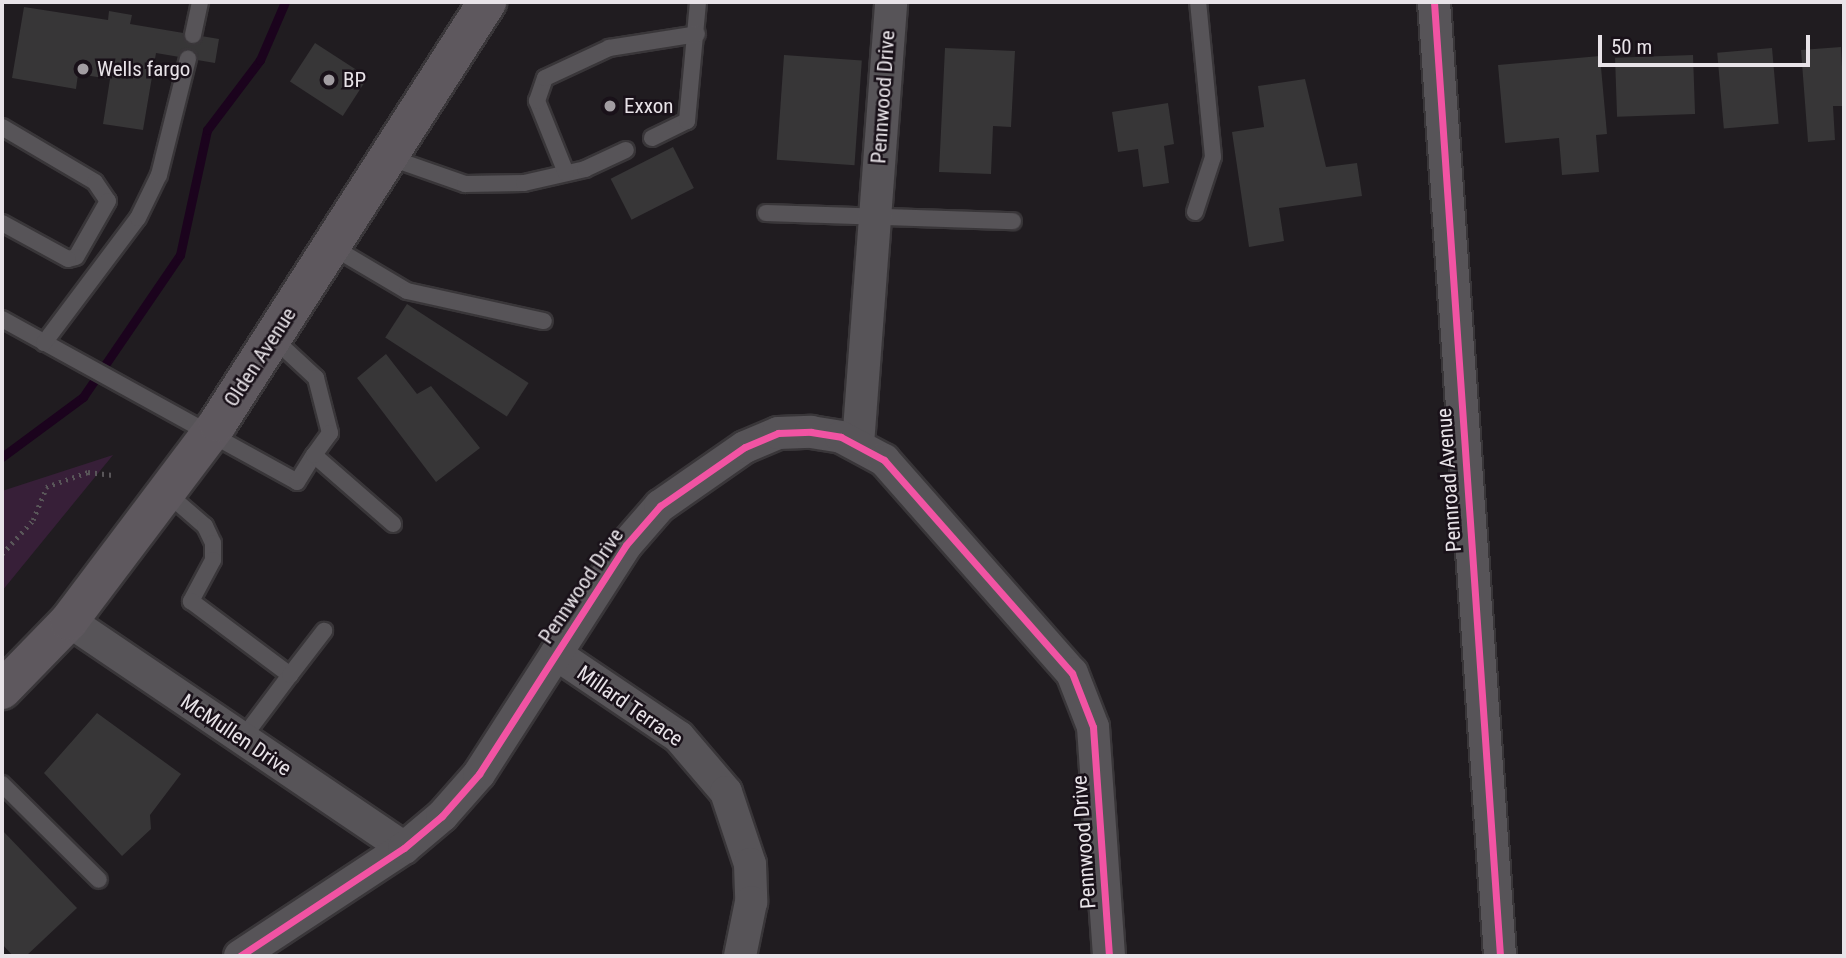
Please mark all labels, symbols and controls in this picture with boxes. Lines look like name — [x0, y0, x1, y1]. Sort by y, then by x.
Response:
scale bar — [1601, 21, 1813, 65]
street label: Pennwood Drive — [866, 30, 900, 164]
text: 50 m — [1611, 35, 1652, 59]
place label: Wells fargo — [97, 56, 190, 82]
marker: Wells fargo — [75, 61, 91, 77]
place label: BP — [343, 67, 366, 93]
marker: BP — [321, 72, 337, 88]
place label: Exxon — [624, 93, 673, 119]
marker: Exxon — [602, 98, 618, 114]
street label: Olden Avenue — [219, 303, 301, 411]
street label: Pennroad Avenue — [1431, 407, 1467, 553]
street label: Pennwood Drive — [533, 524, 629, 648]
street label: Millard Terrace — [572, 660, 688, 752]
street label: McMullen Drive — [176, 689, 296, 781]
street label: Pennwood Drive — [1067, 775, 1101, 909]

